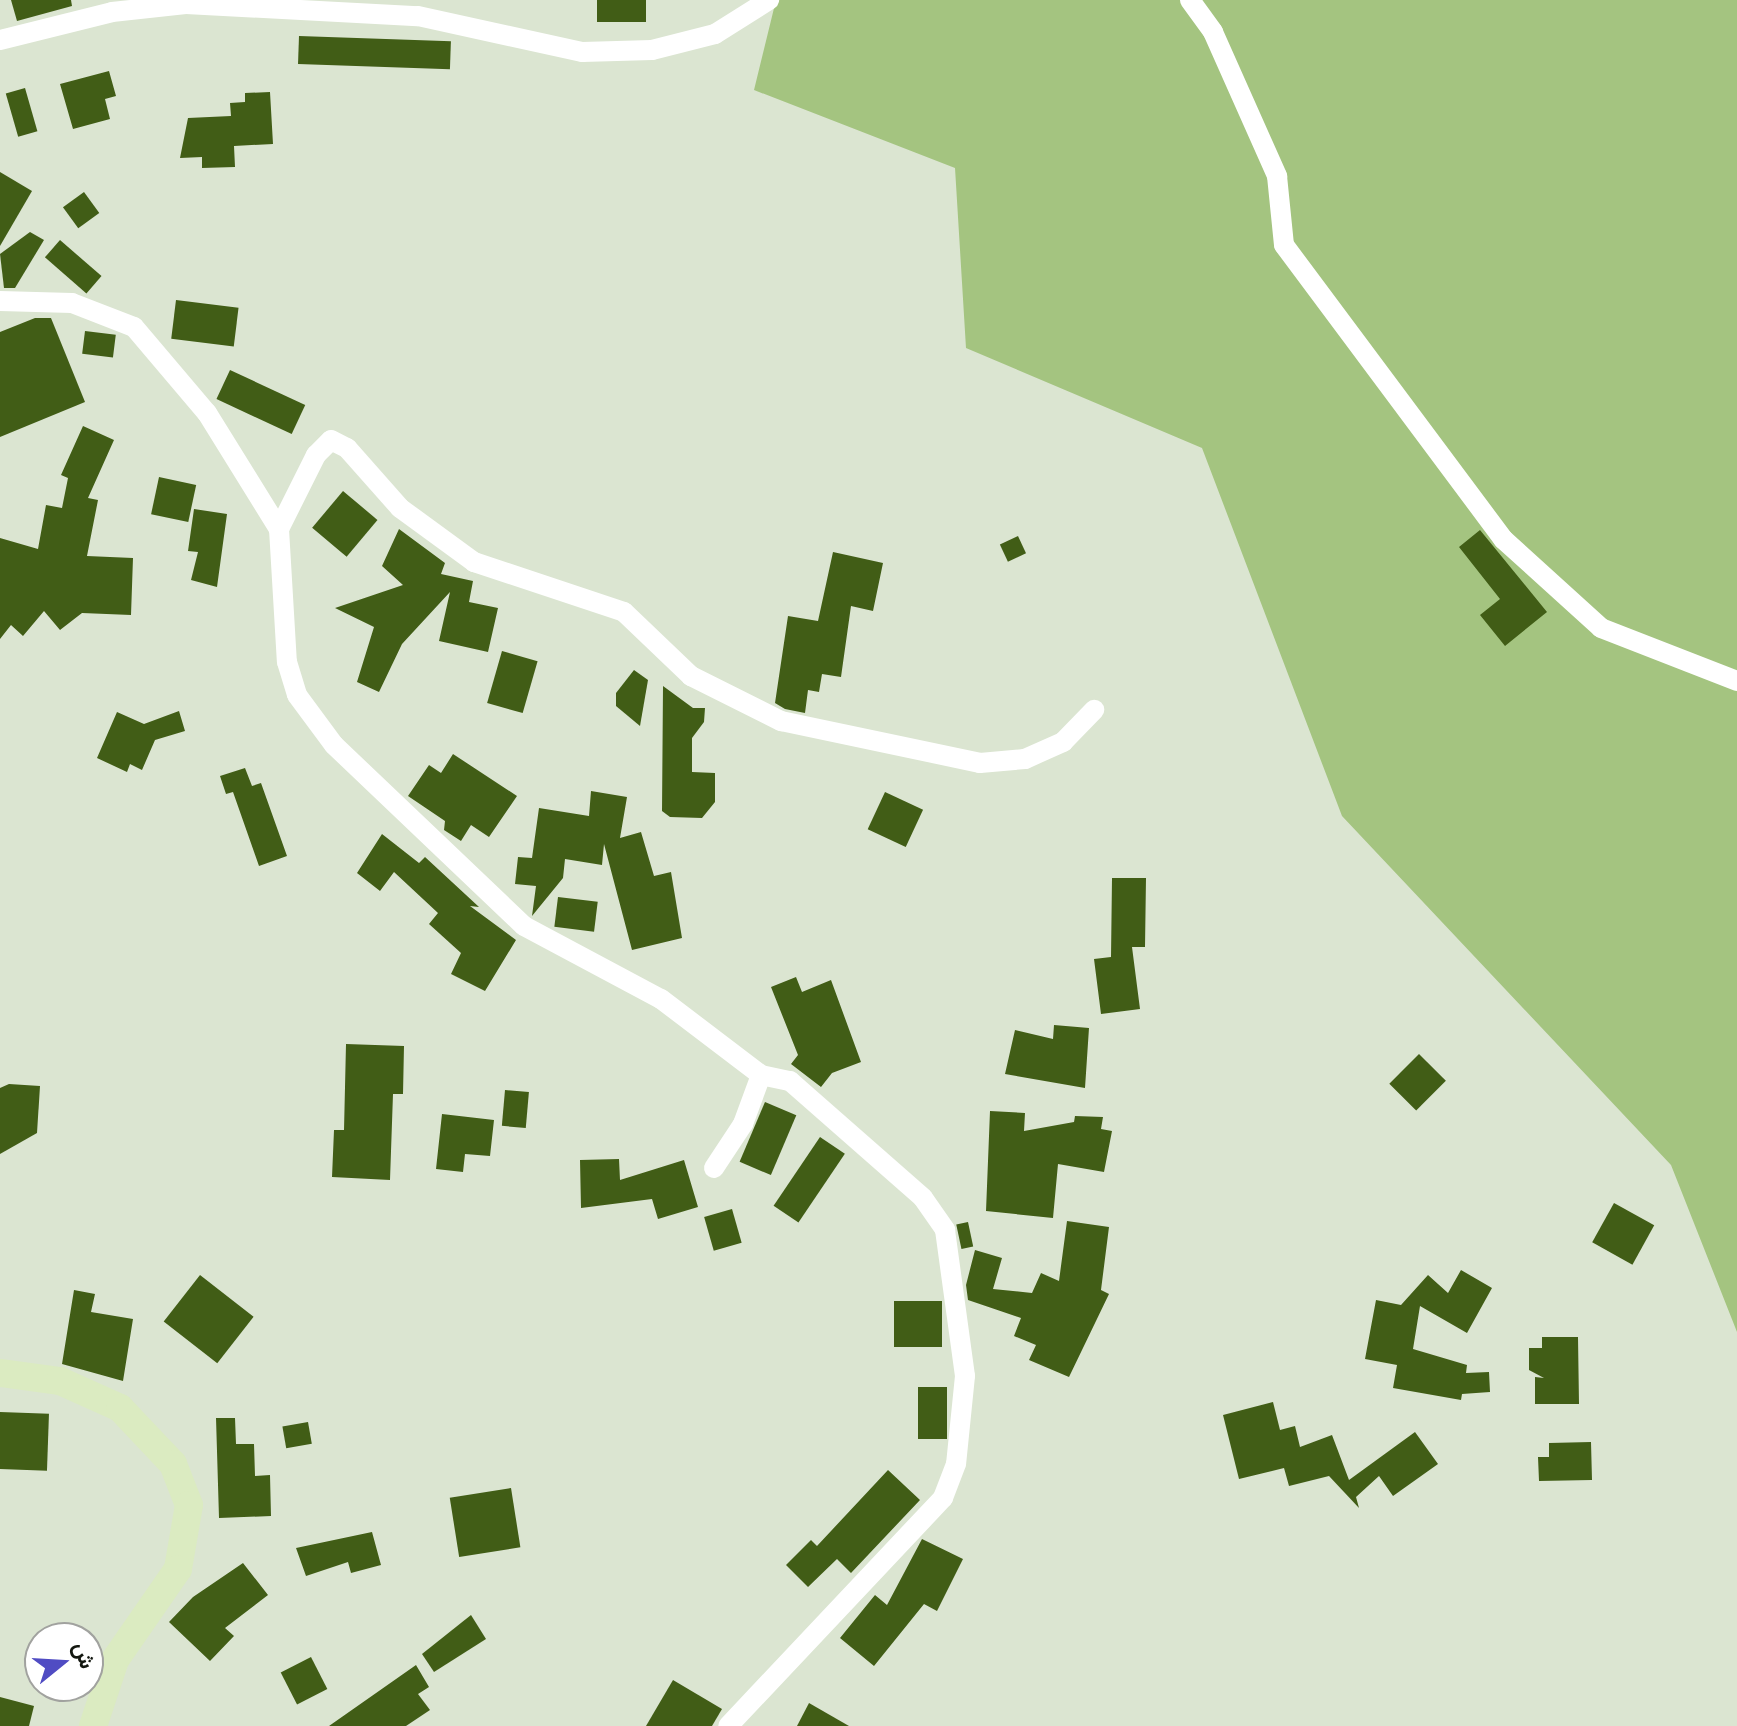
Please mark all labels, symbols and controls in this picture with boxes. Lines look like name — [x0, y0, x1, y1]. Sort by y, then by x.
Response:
north arrow — [24, 1622, 104, 1702]
text: ش — [67, 1638, 103, 1672]

